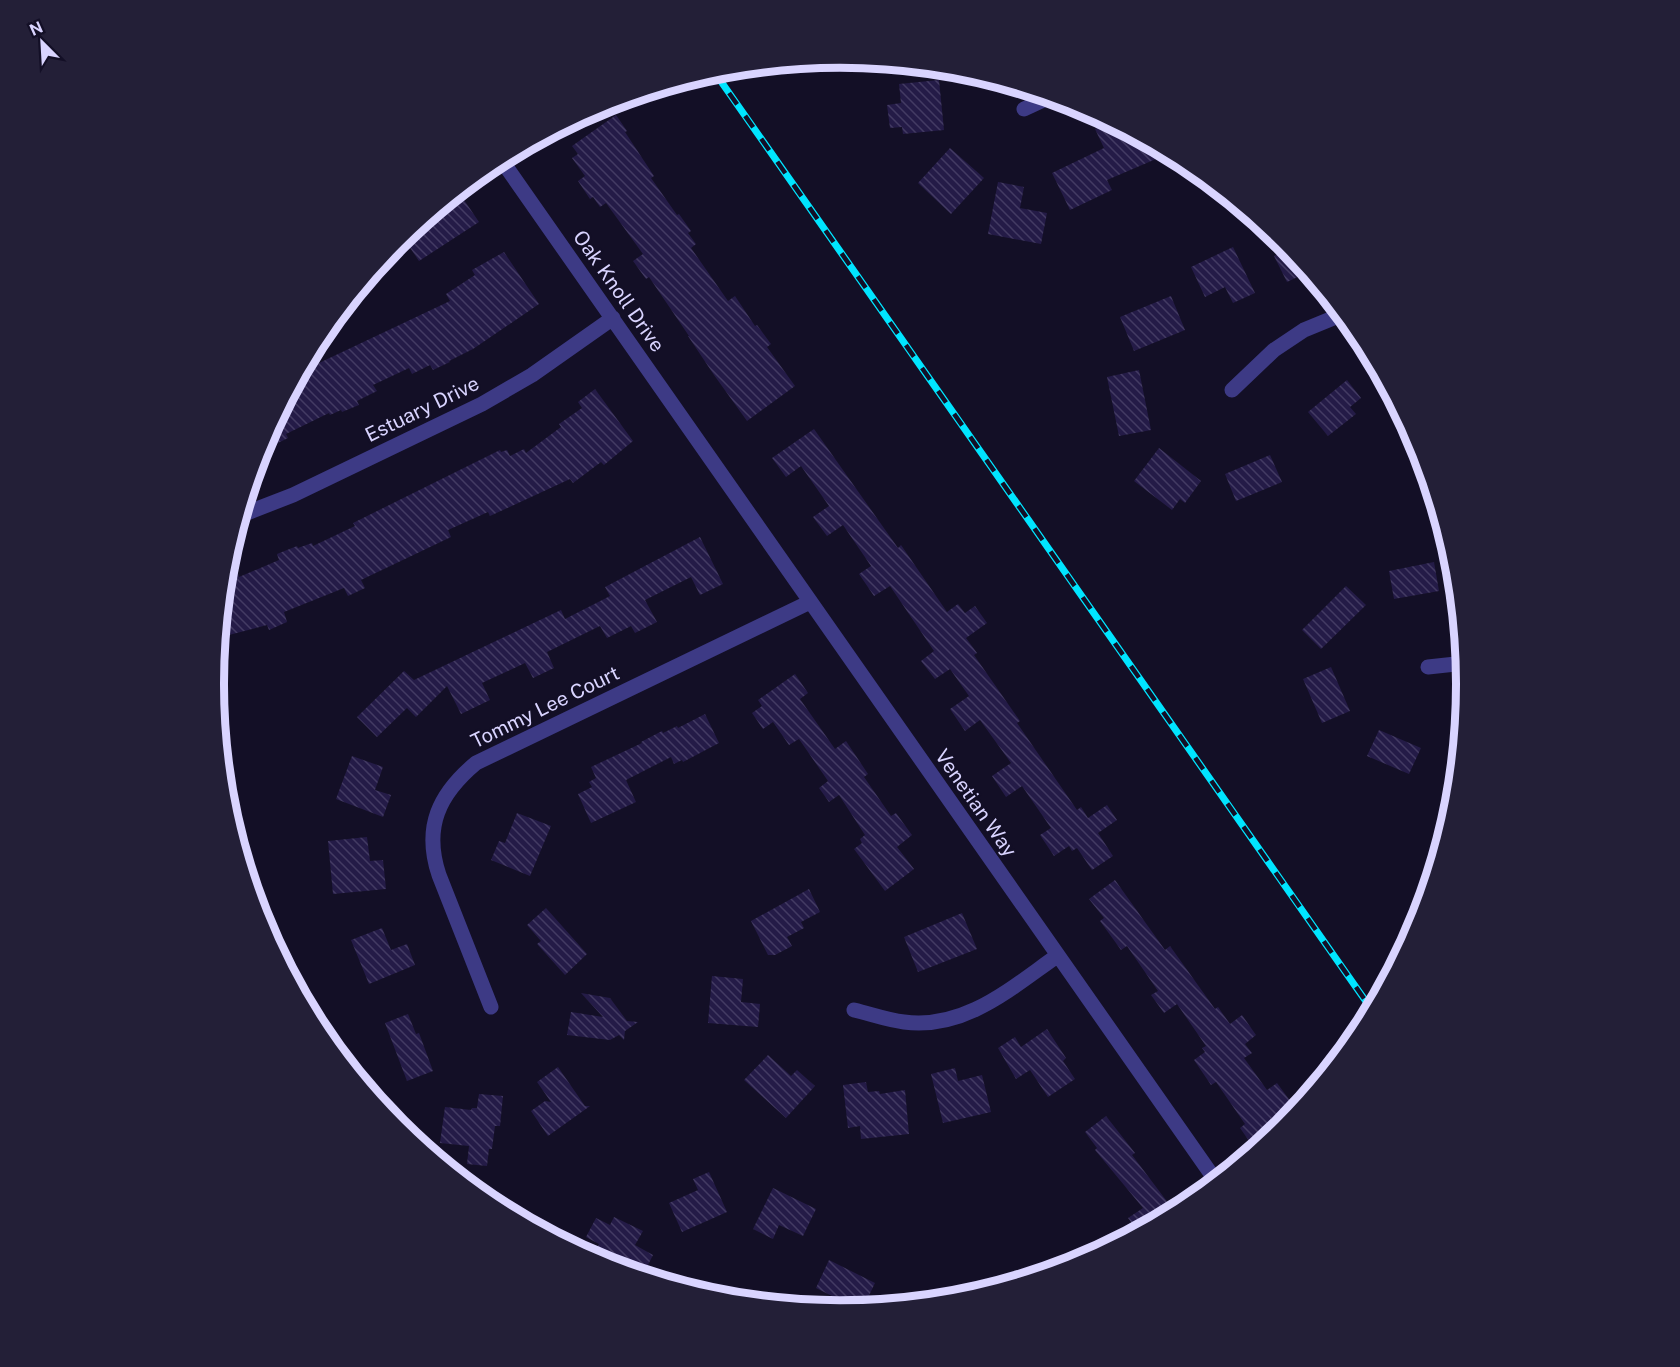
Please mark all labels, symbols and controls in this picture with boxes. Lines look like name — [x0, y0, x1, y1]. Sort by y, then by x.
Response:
north arrow — [12, 12, 72, 72]
text: N — [27, 18, 46, 40]
street label: Oak Knoll Drive — [568, 226, 670, 356]
street label: Estuary Drive — [361, 371, 483, 447]
street label: Tommy Lee Court — [467, 661, 623, 753]
street label: Venetian Way — [930, 745, 1022, 862]

